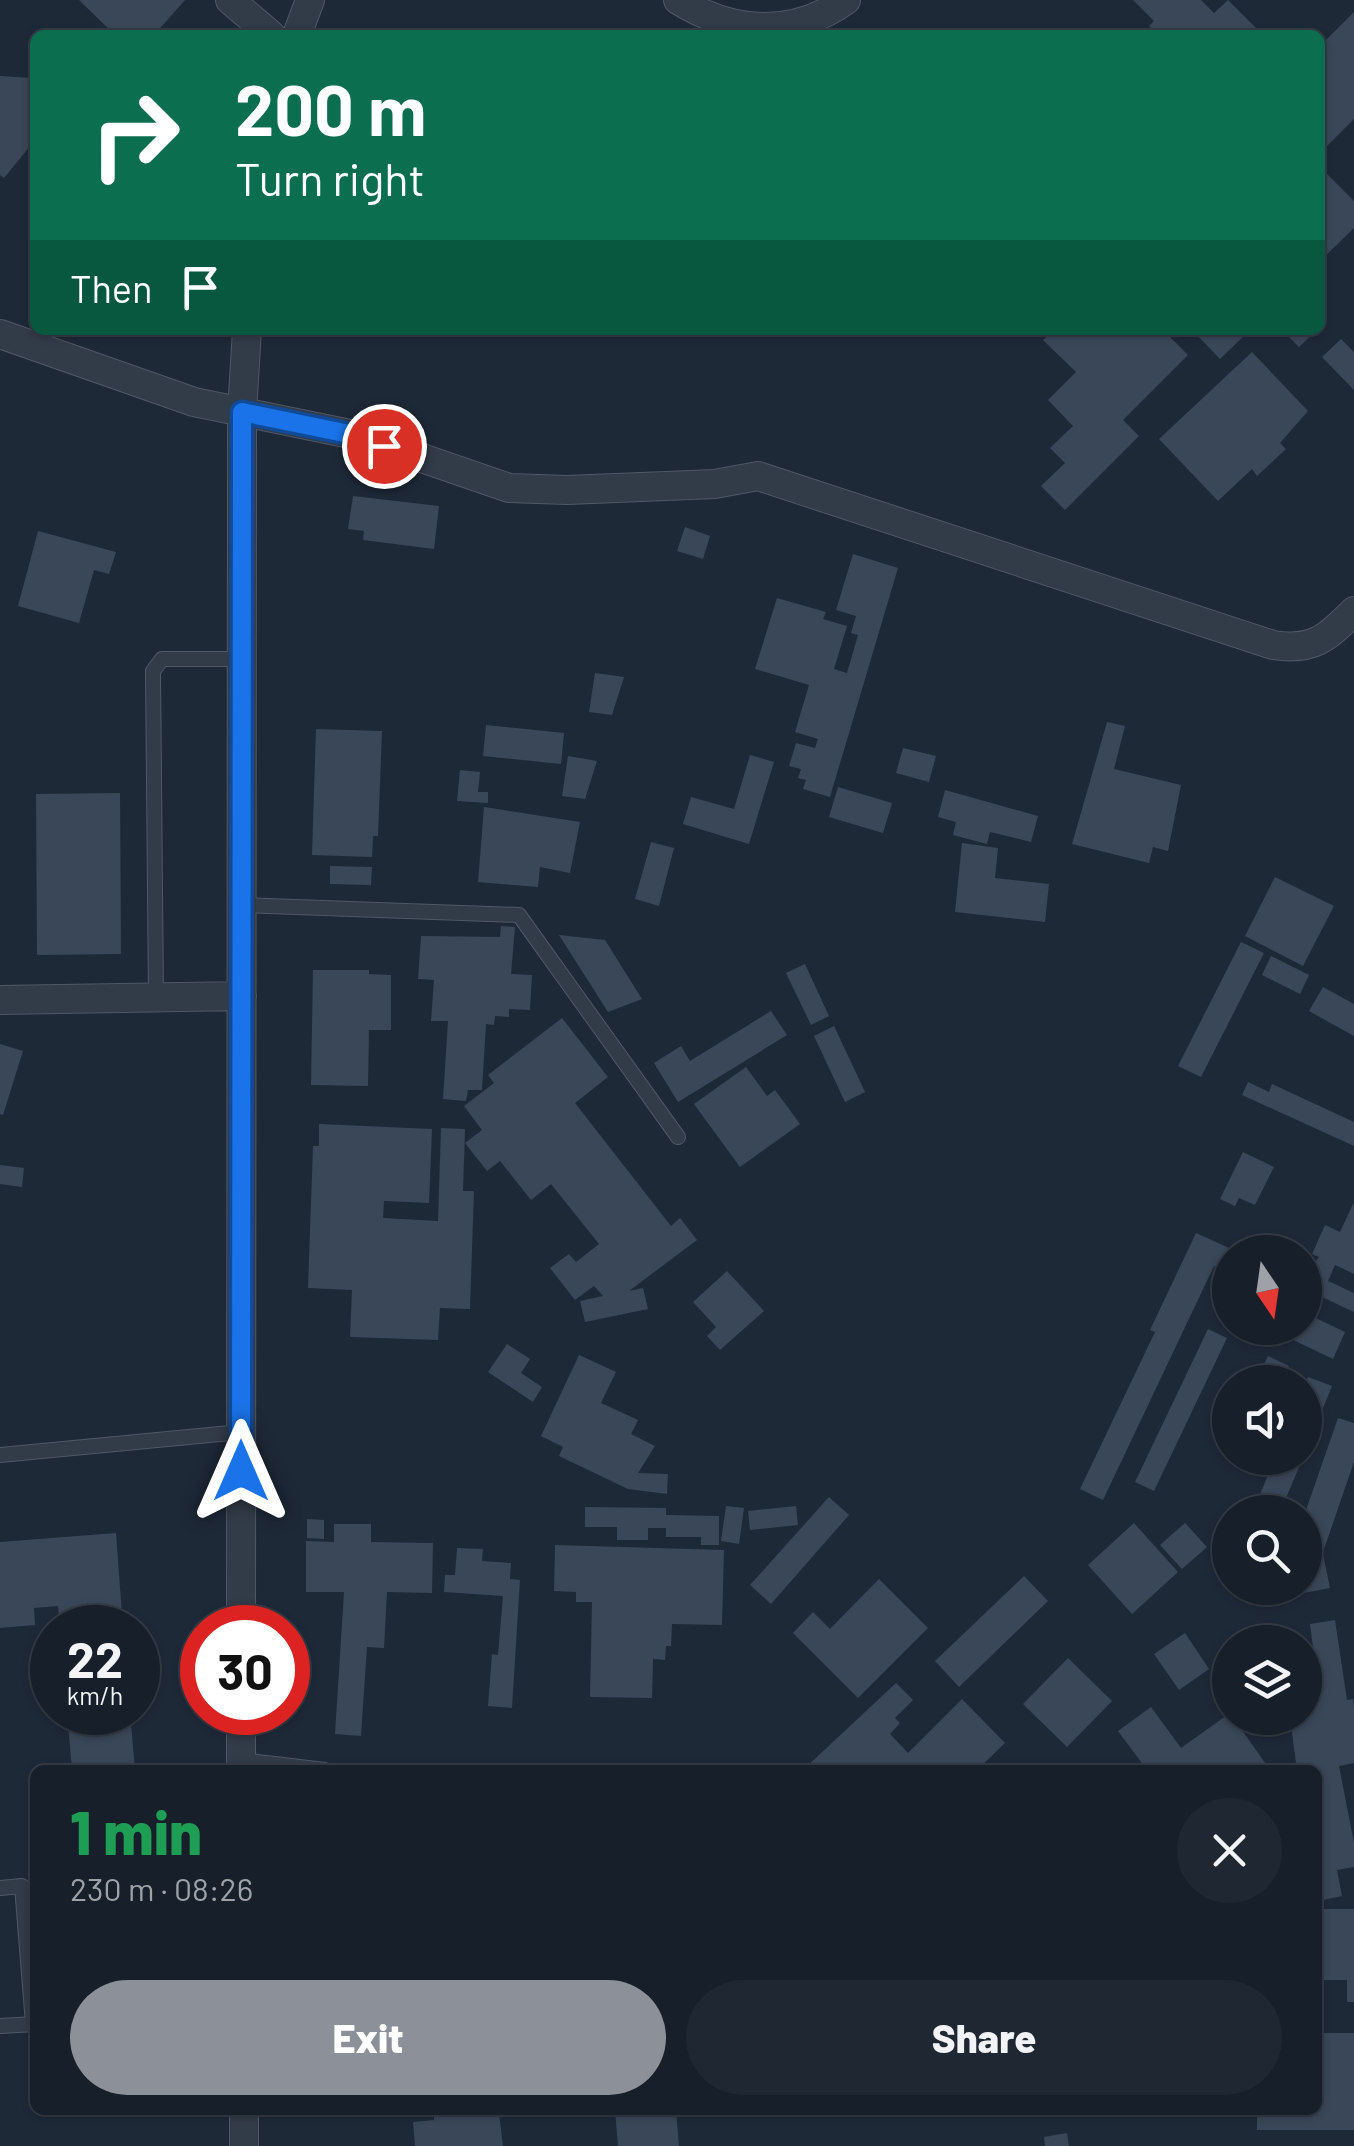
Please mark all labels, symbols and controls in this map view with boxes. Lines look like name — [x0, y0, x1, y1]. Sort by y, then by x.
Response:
text: 200 m — [235, 66, 426, 150]
icon: right — [70, 70, 200, 200]
text: Turn right — [235, 151, 425, 205]
icon: arrive — [173, 260, 228, 315]
text: Then — [70, 265, 153, 311]
pin — [342, 404, 427, 489]
icon: arrive — [357, 419, 412, 474]
north arrow — [1212, 1235, 1322, 1345]
map controls — [1212, 1235, 1322, 1735]
button: sound — [1212, 1365, 1322, 1475]
position arrow — [189, 1419, 293, 1523]
button: search — [1212, 1495, 1322, 1605]
speed limit sign: 30 — [180, 1605, 310, 1735]
button: layers — [1212, 1625, 1322, 1735]
text: 22 — [67, 1628, 123, 1688]
text: km/h — [67, 1680, 123, 1710]
text: 1 min — [70, 1795, 202, 1867]
button: close — [1177, 1798, 1282, 1903]
text: 230 m · 08:26 — [70, 1869, 253, 1907]
button: Exit — [70, 1980, 666, 2095]
button: Share — [686, 1980, 1282, 2095]

